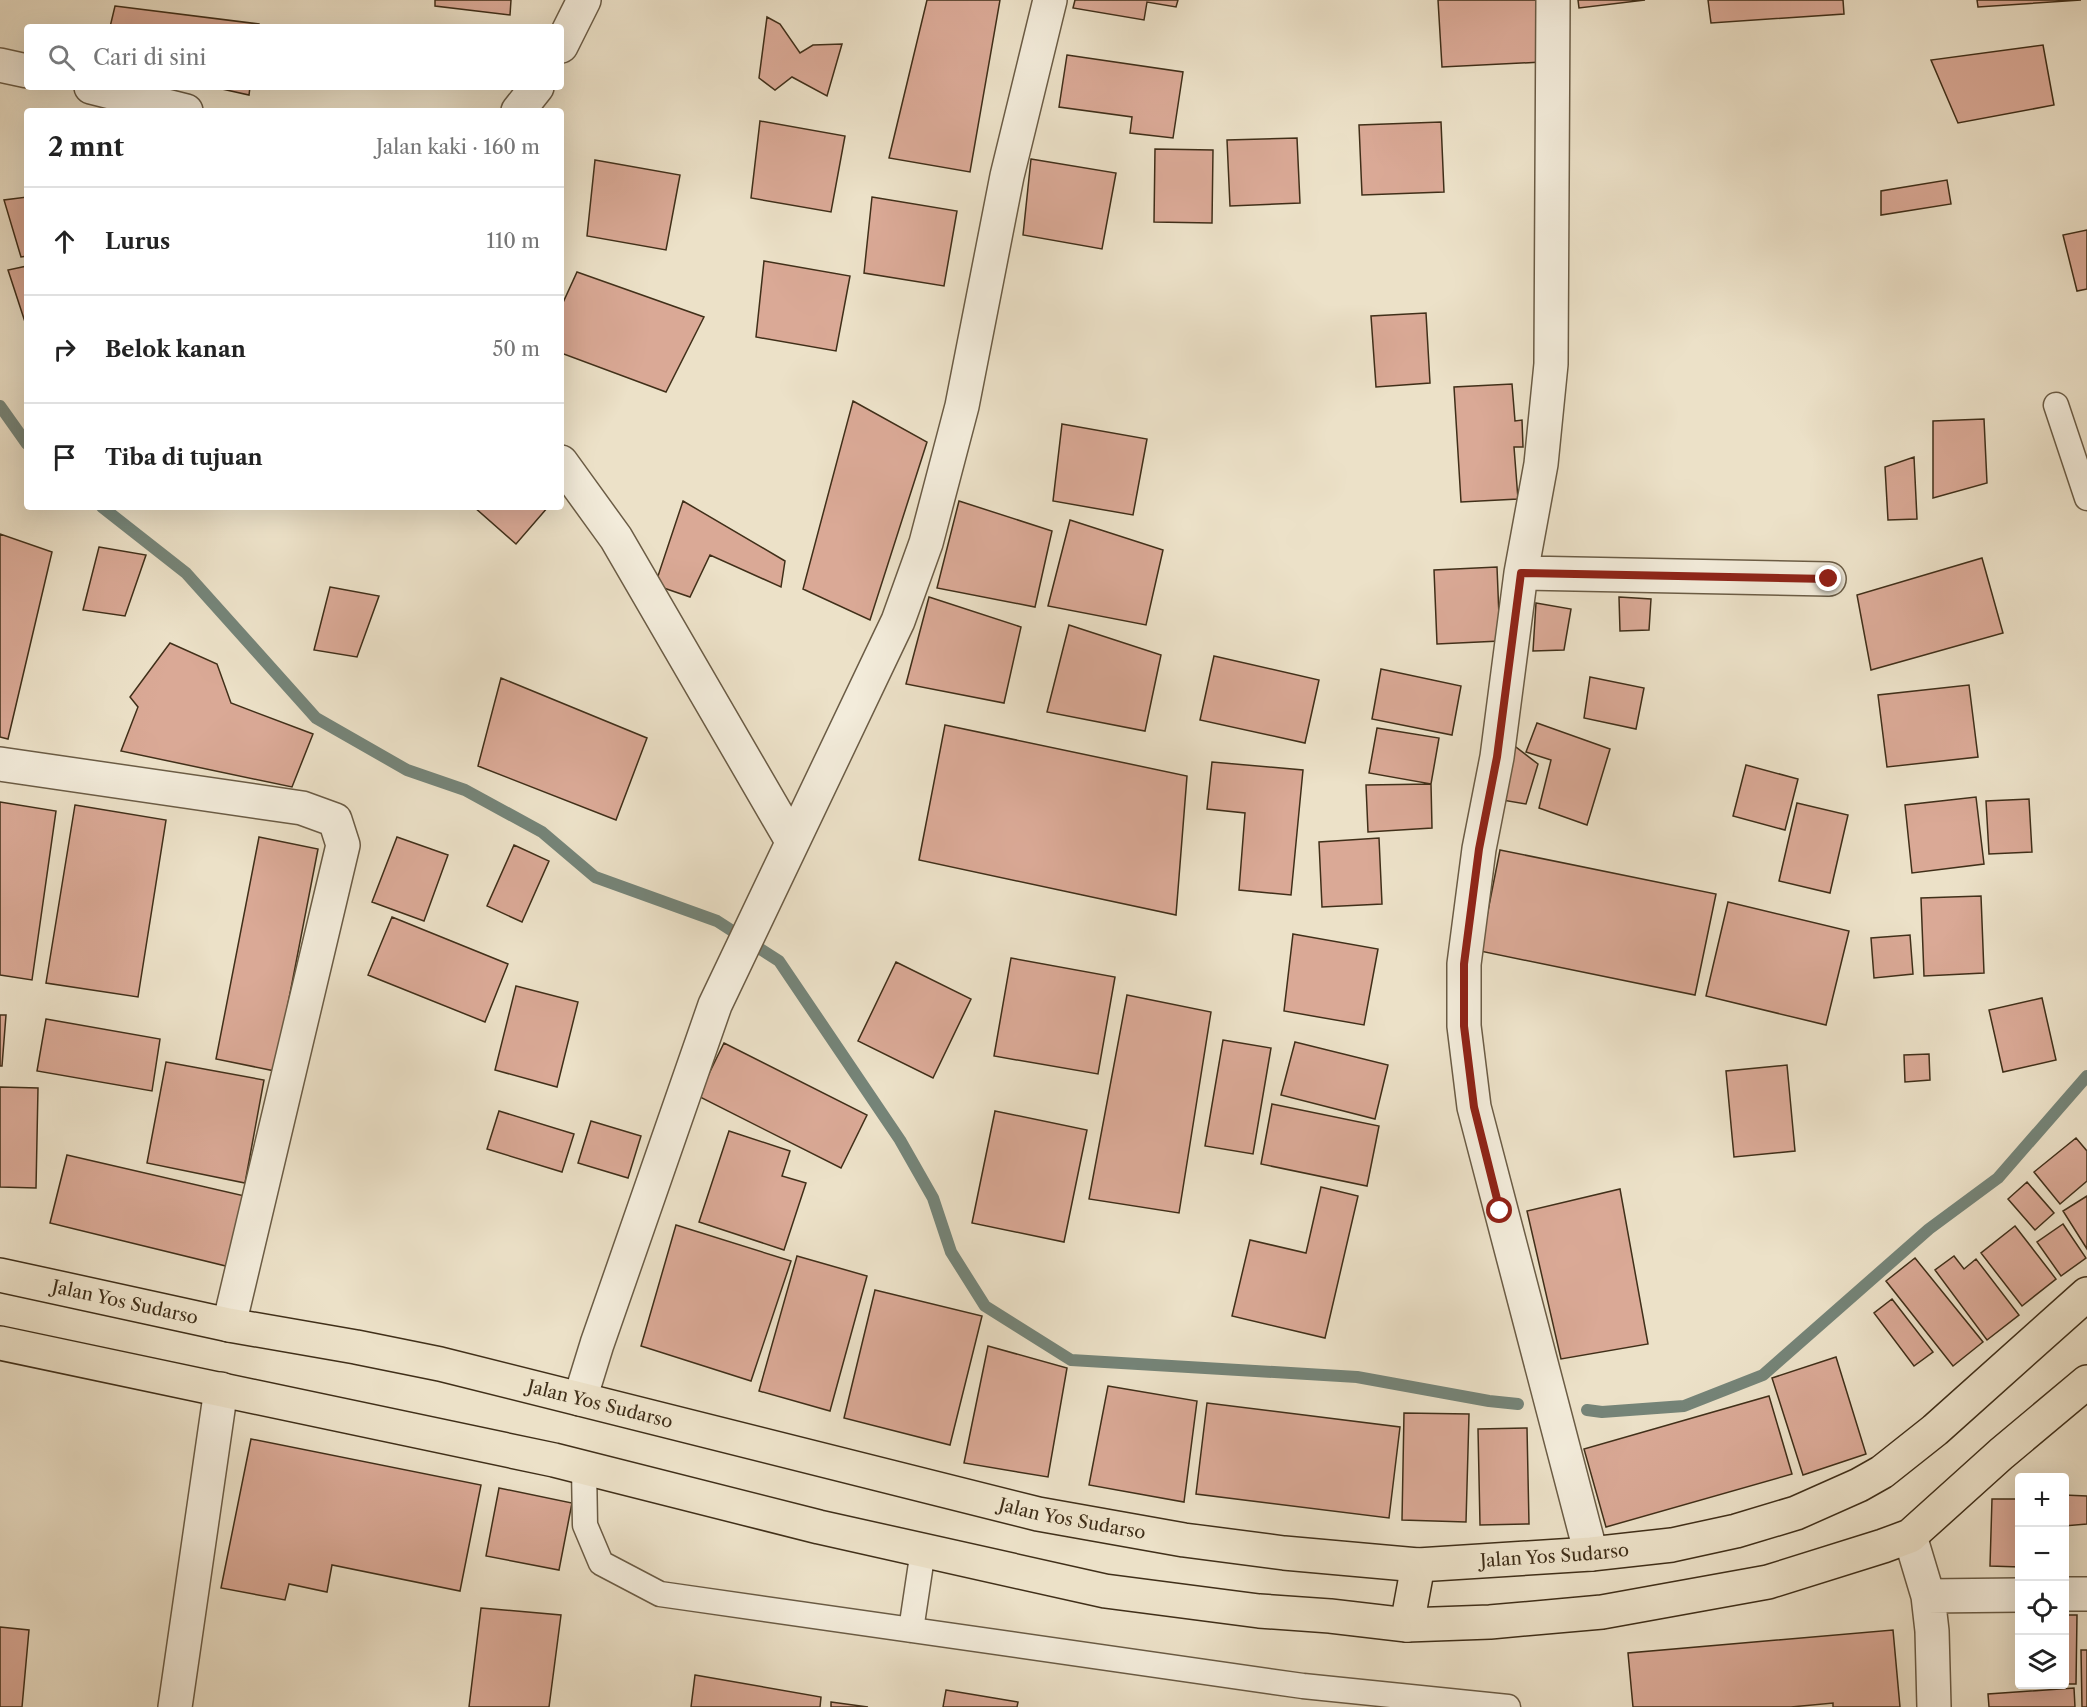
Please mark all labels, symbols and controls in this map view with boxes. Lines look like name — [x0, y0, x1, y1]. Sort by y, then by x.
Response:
search box — [24, 24, 564, 90]
icon: search — [45, 41, 78, 74]
text: Cari di sini — [93, 44, 206, 71]
text: 2 mnt — [48, 131, 124, 163]
text: Jalan kaki · 160 m — [376, 135, 540, 159]
icon: ahead — [48, 225, 81, 258]
text: Lurus — [105, 228, 170, 255]
text: 110 m — [487, 229, 540, 253]
icon: right — [48, 333, 81, 366]
text: Belok kanan — [105, 336, 246, 363]
text: 50 m — [493, 337, 540, 361]
icon: arrive — [48, 441, 81, 474]
text: Tiba di tujuan — [105, 444, 263, 471]
route end — [1815, 565, 1841, 591]
route start — [1486, 1197, 1512, 1223]
street label: Jalan Yos Sudarso — [47, 1275, 200, 1329]
street label: Jalan Yos Sudarso — [522, 1375, 675, 1433]
map controls — [2015, 1473, 2069, 1689]
button: + — [2015, 1473, 2069, 1527]
street label: Jalan Yos Sudarso — [994, 1493, 1147, 1544]
button: − — [2015, 1527, 2069, 1581]
street label: Jalan Yos Sudarso — [1476, 1539, 1630, 1572]
button: locate — [2015, 1581, 2069, 1635]
button: layers — [2015, 1635, 2069, 1689]

